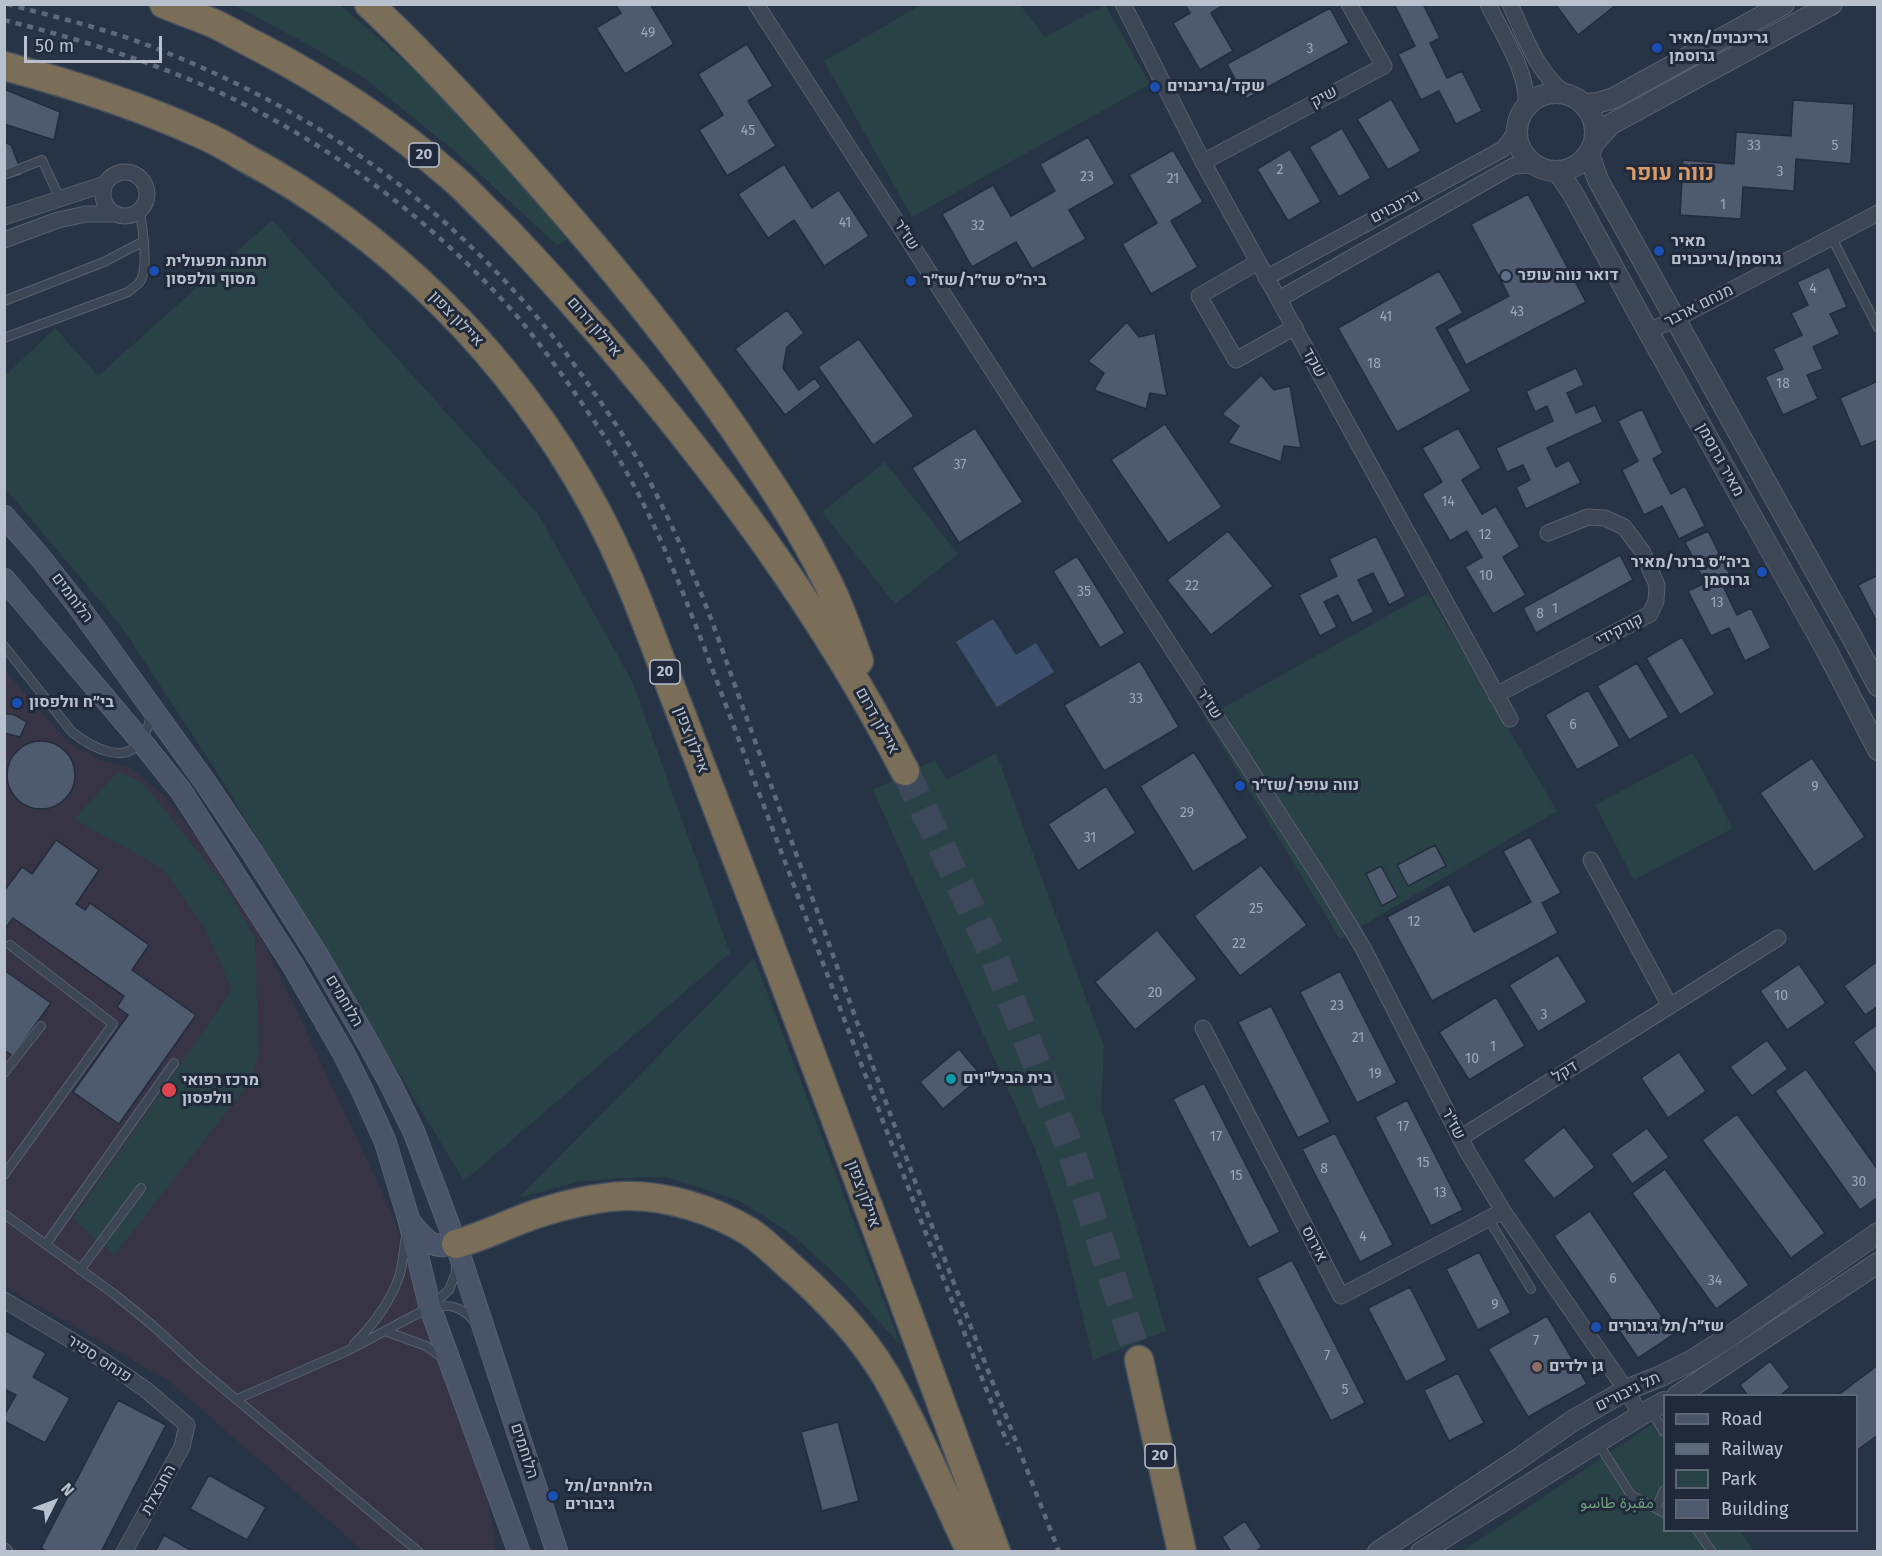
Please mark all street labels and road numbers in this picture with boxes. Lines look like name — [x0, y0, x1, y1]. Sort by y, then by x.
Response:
street label: שיק — [1307, 82, 1341, 112]
road number: 20 — [409, 143, 439, 167]
street label: גרינבוים — [1367, 186, 1423, 228]
street label: שז"ר — [889, 216, 923, 254]
street label: מנחם ארבר — [1661, 281, 1737, 331]
street label: איילון צפון — [425, 287, 487, 351]
street label: איילון דרום — [563, 293, 625, 361]
street label: שקד — [1298, 345, 1330, 381]
street label: מאיר גרוסמן — [1692, 420, 1748, 500]
street label: הלוחמים — [47, 569, 97, 627]
street label: קורקידי — [1593, 610, 1647, 650]
road number: 20 — [650, 660, 680, 684]
street label: איילון דרום — [851, 685, 903, 757]
street label: שז"ר — [1192, 685, 1226, 723]
street label: איילון צפון — [670, 704, 712, 776]
street label: הלוחמים — [321, 972, 367, 1030]
street label: דקל — [1549, 1057, 1581, 1087]
street label: שז"ר — [1437, 1105, 1469, 1143]
street label: איילון צפון — [842, 1158, 884, 1230]
street label: אירוס — [1297, 1223, 1331, 1265]
street label: פנחס ספיר — [63, 1331, 135, 1387]
street label: תל גיבורים — [1593, 1368, 1663, 1416]
street label: הלוחמים — [506, 1421, 542, 1481]
road number: 20 — [1145, 1444, 1175, 1468]
street label: החבצלת — [137, 1462, 181, 1518]

